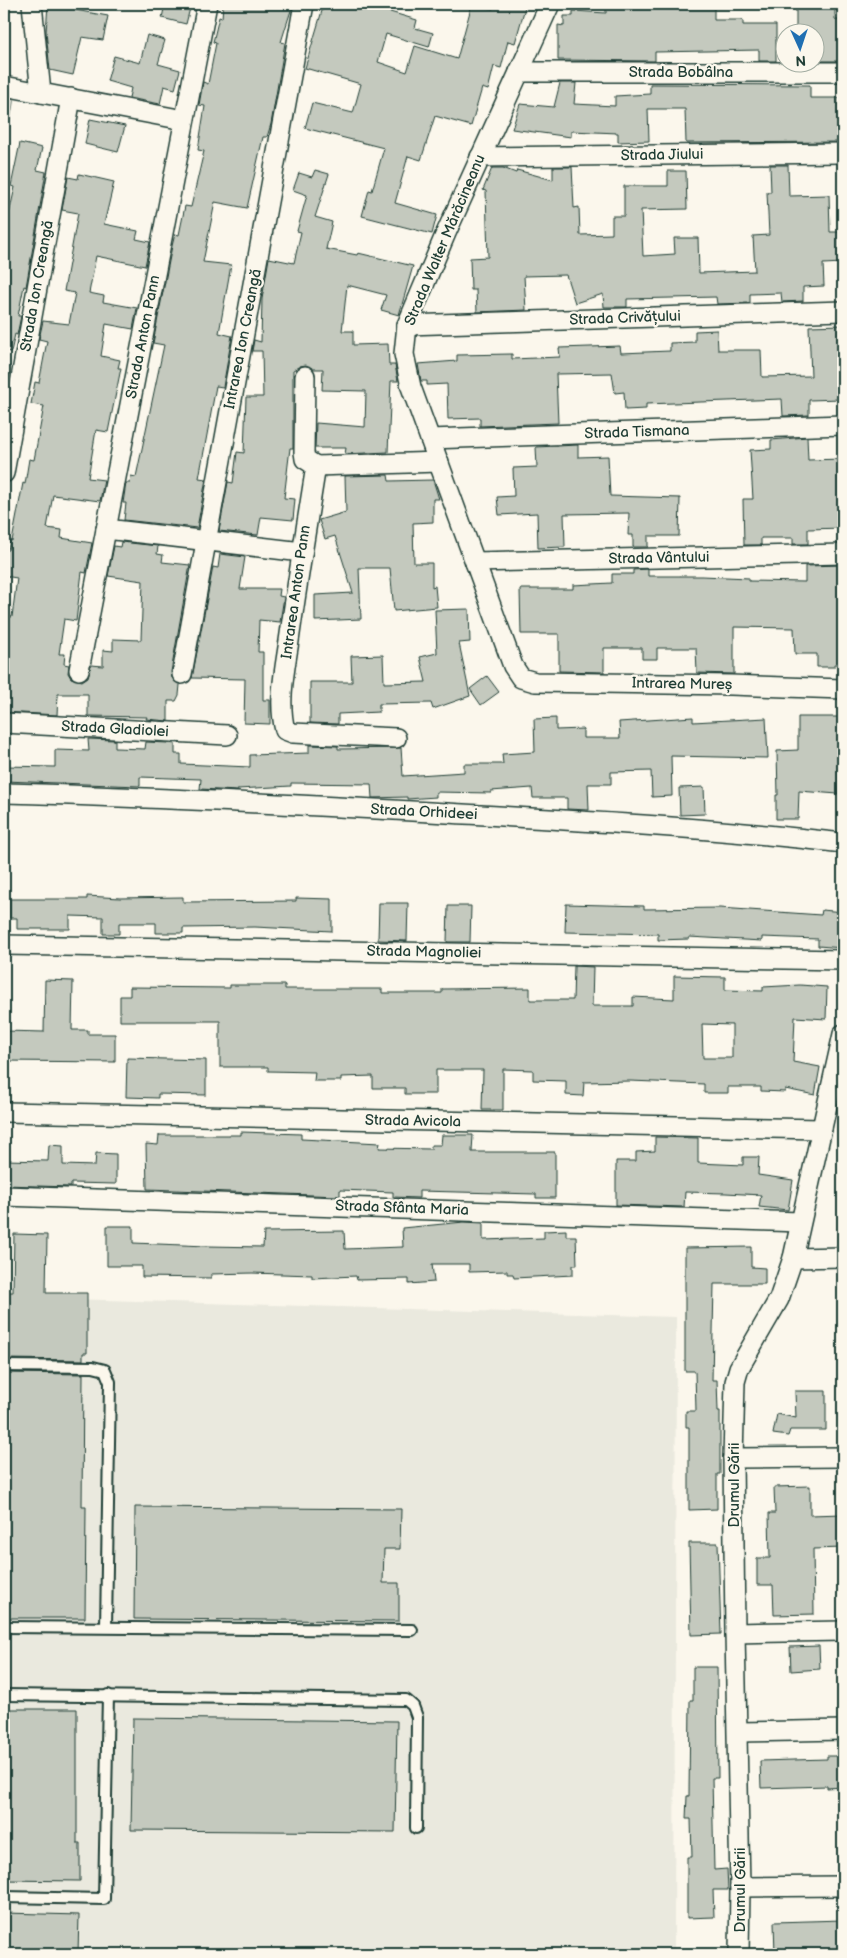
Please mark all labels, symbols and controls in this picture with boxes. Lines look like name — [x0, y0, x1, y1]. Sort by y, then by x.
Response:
north arrow — [774, 22, 824, 72]
text: N — [795, 52, 806, 69]
street label: Strada Bobâlna — [629, 63, 733, 82]
street label: Strada Jiului — [620, 145, 704, 165]
street label: Strada Walter Mărăcineanu — [400, 152, 490, 328]
street label: Strada Ion Creangă — [16, 219, 58, 353]
street label: Intrarea Ion Creangă — [220, 267, 266, 411]
street label: Strada Anton Pann — [122, 274, 164, 400]
street label: Strada Crivățului — [569, 307, 681, 329]
street label: Strada Tismana — [584, 421, 690, 443]
street label: Intrarea Anton Pann — [277, 524, 315, 660]
street label: Strada Vântului — [608, 548, 710, 568]
street label: Intrarea Mureș — [632, 674, 733, 694]
street label: Strada Gladiolei — [61, 717, 169, 741]
street label: Strada Orhideei — [370, 800, 478, 824]
street label: Strada Magnoliei — [366, 941, 482, 963]
street label: Strada Avicola — [365, 1111, 461, 1131]
street label: Strada Sfânta Maria — [335, 1196, 469, 1220]
street label: Drumul Gării — [725, 1443, 744, 1527]
street label: Drumul Gării — [731, 1848, 750, 1932]

